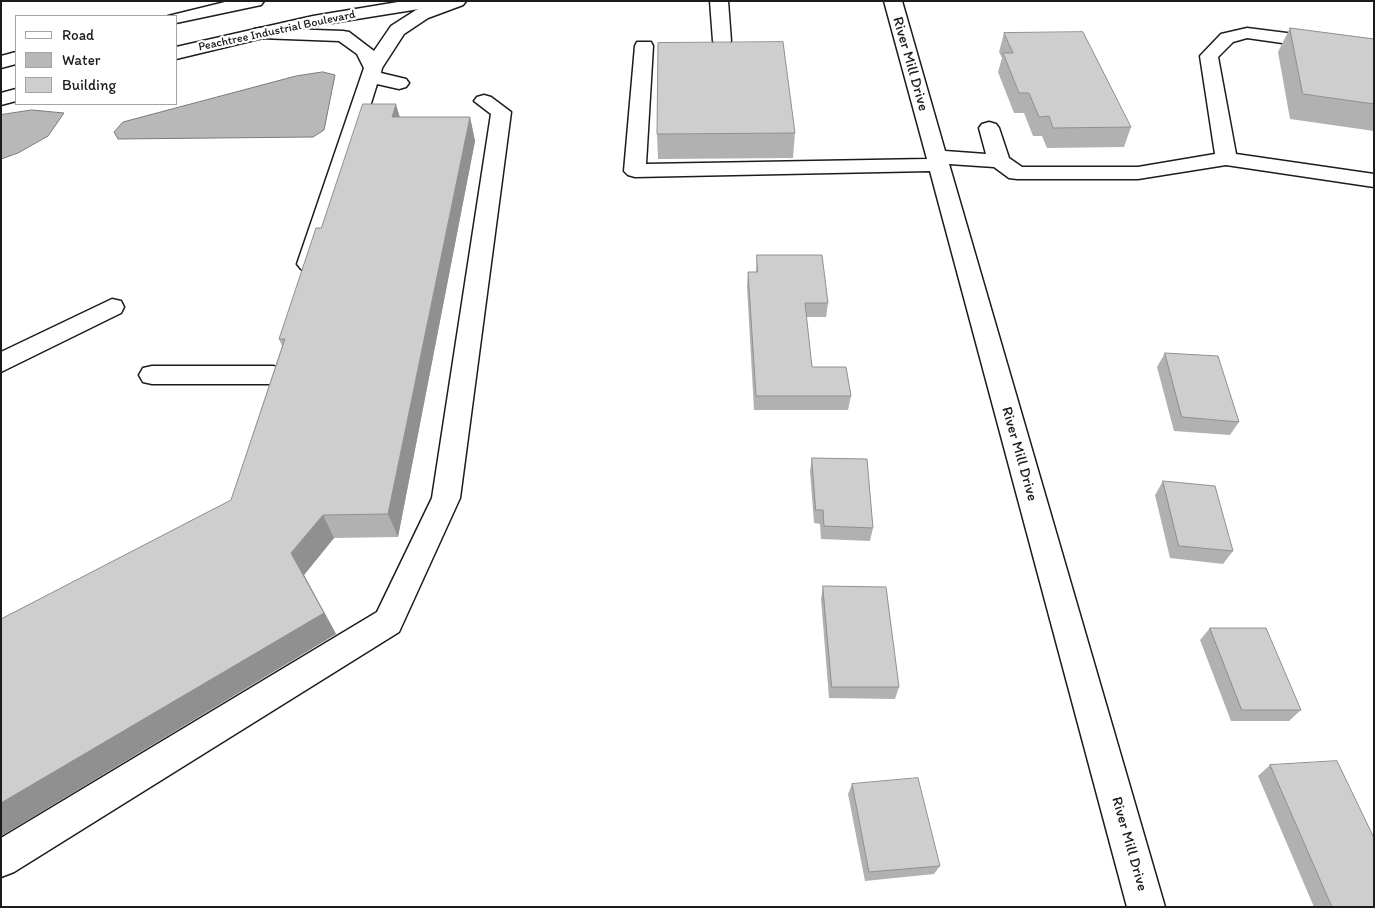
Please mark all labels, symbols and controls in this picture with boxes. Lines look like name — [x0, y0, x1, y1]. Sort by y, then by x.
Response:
street label: Peachtree Industrial Boulevard — [197, 7, 357, 55]
legend — [15, 15, 178, 105]
street label: River Mill Drive — [888, 15, 932, 113]
text: Road — [62, 26, 94, 44]
text: Water — [62, 51, 100, 69]
text: Building — [62, 76, 116, 94]
street label: River Mill Drive — [997, 405, 1041, 503]
street label: River Mill Drive — [1107, 795, 1151, 893]

